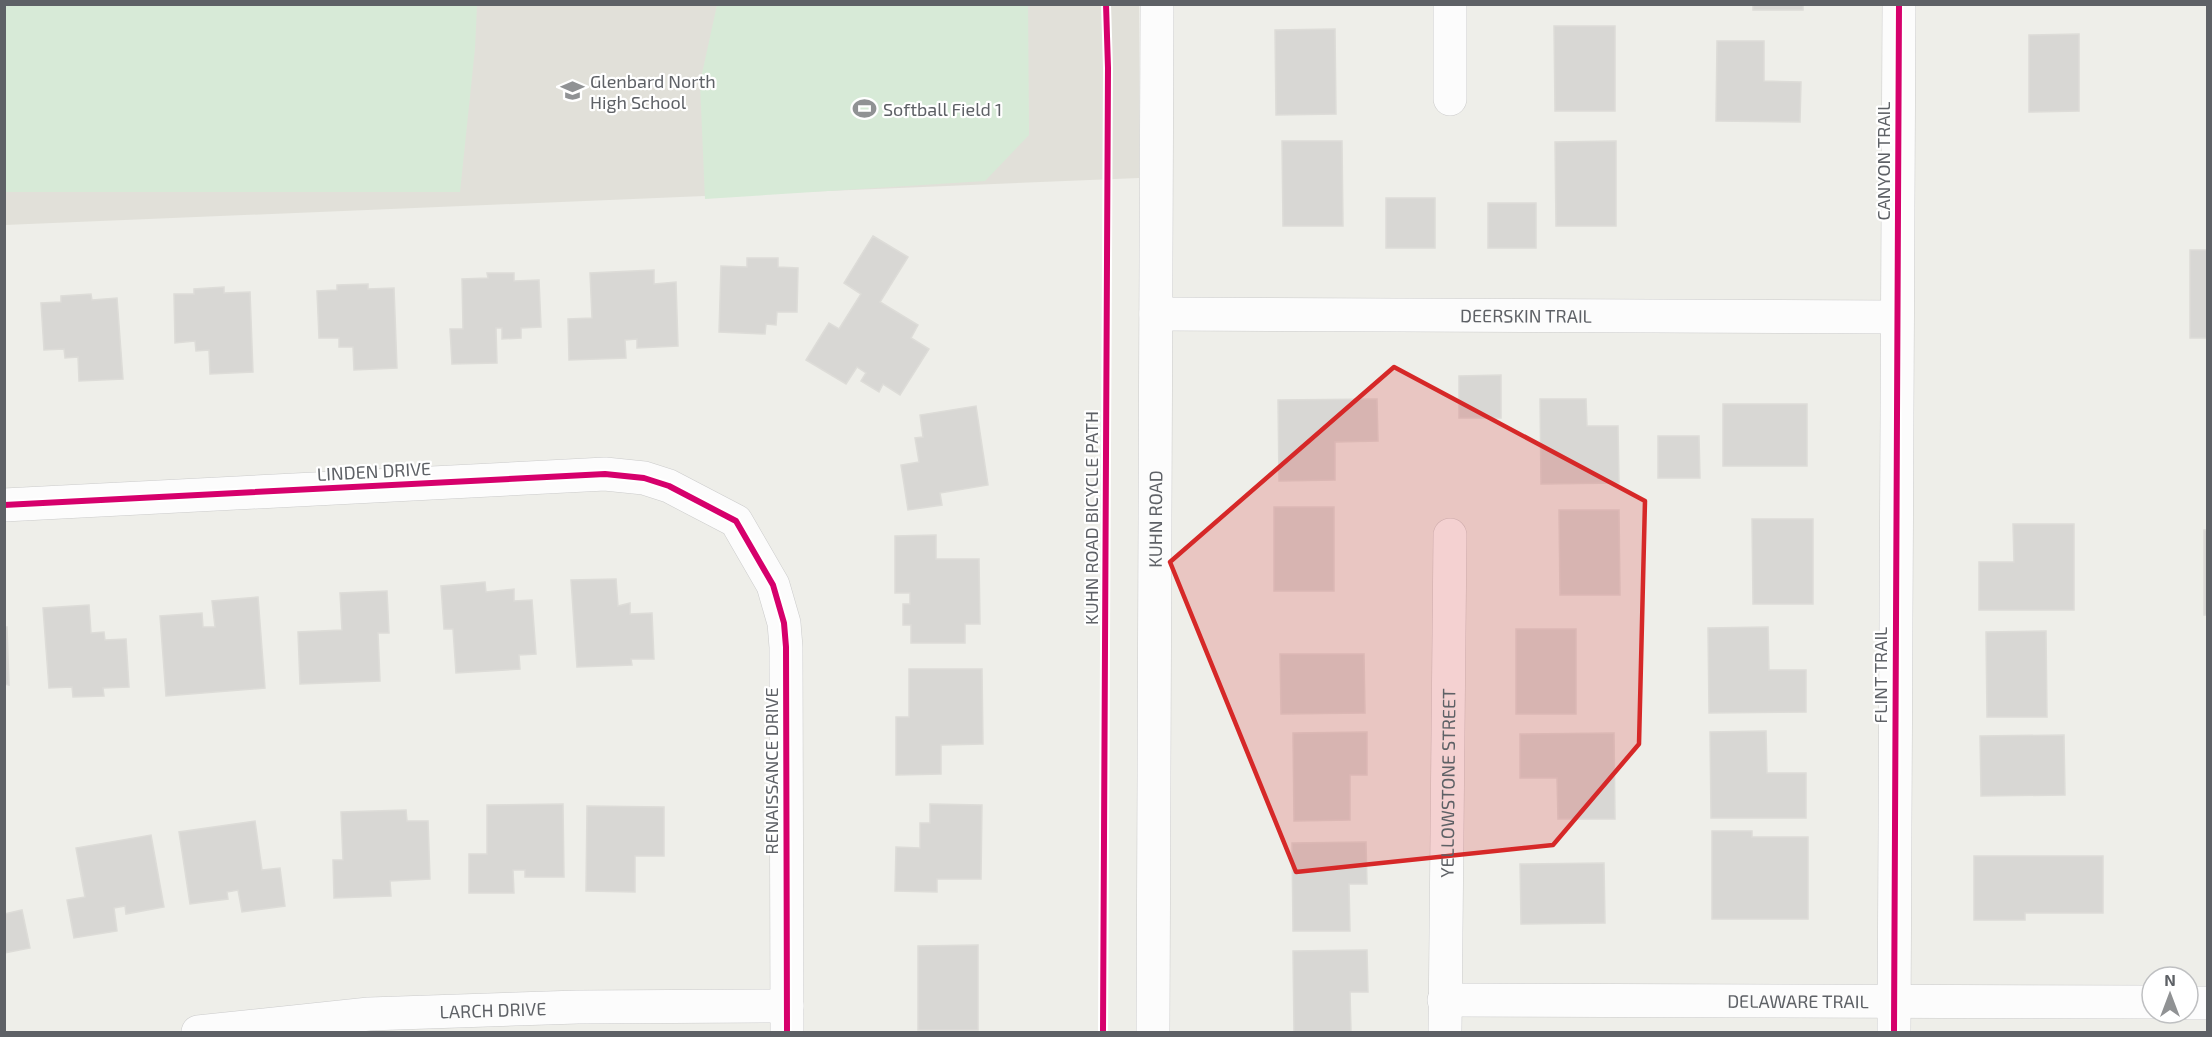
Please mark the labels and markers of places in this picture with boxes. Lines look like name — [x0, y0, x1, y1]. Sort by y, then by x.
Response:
place label: Glenbard North High School — [590, 70, 716, 113]
school or university icon: Glenbard North High School — [559, 78, 585, 104]
sports icon: Softball Field 1 — [852, 96, 878, 122]
place label: Softball Field 1 — [883, 98, 1002, 120]

